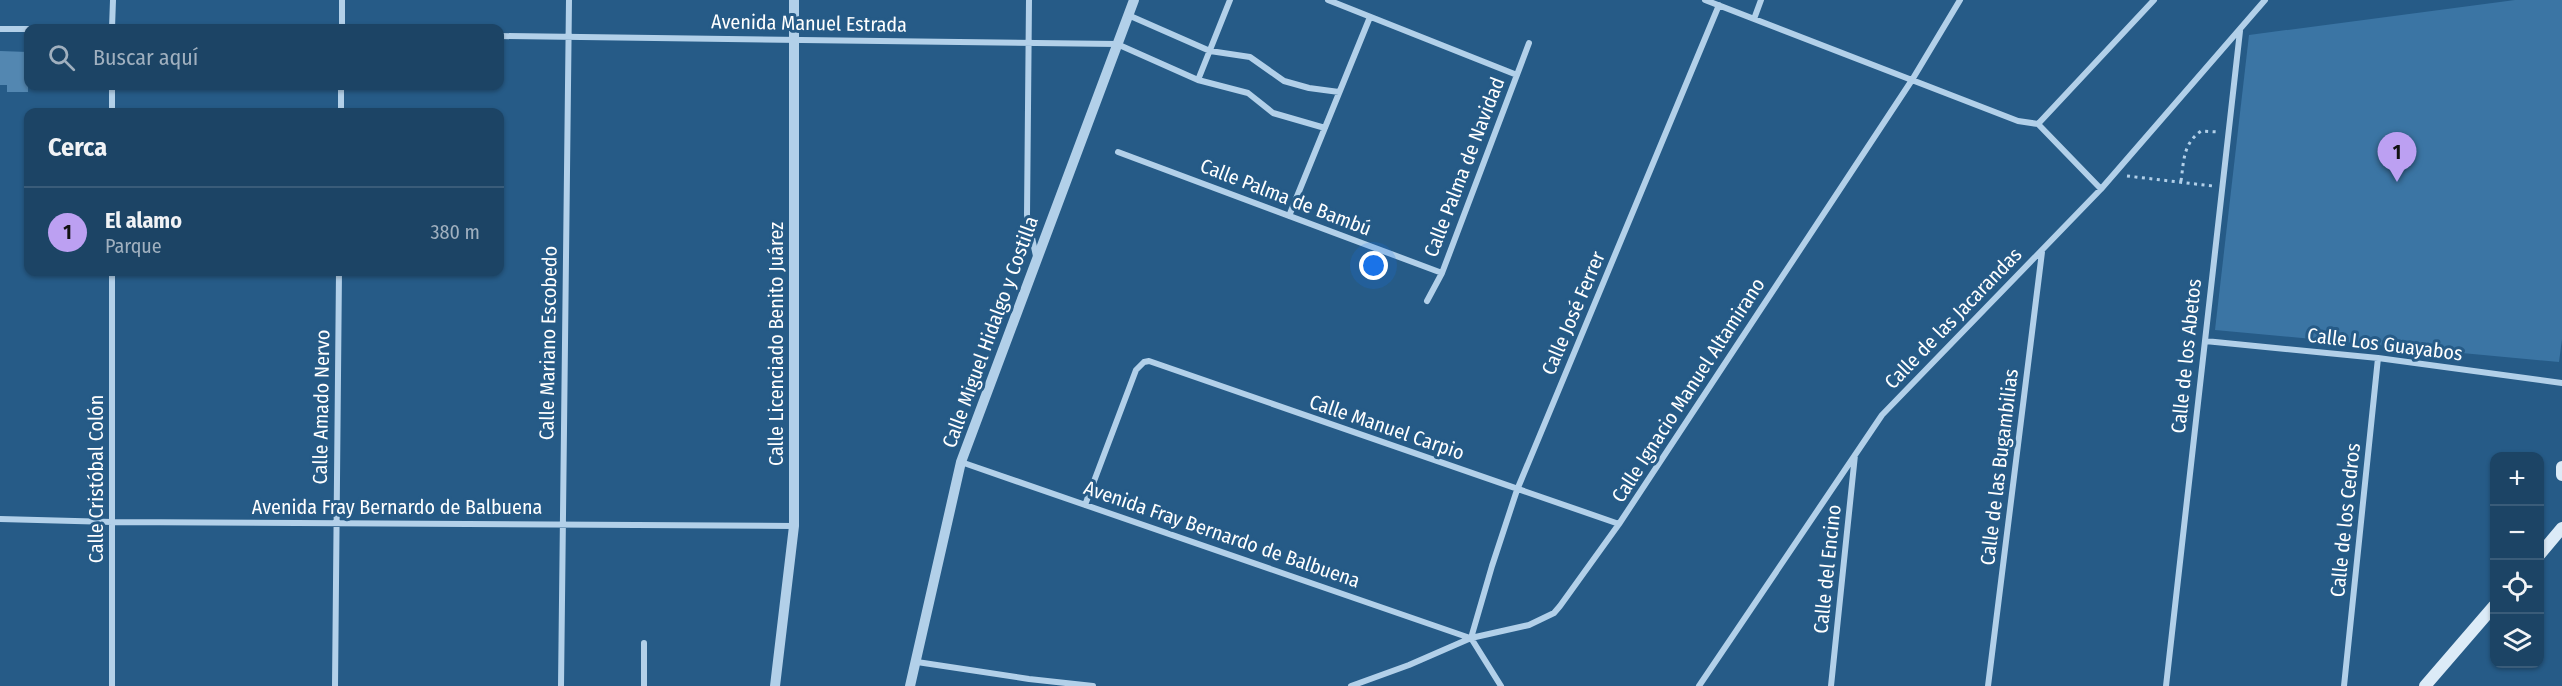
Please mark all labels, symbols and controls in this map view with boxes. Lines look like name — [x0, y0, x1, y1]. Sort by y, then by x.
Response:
street label: Avenida Manuel Estrada — [711, 9, 907, 37]
search box — [24, 24, 504, 90]
icon: search — [45, 41, 78, 74]
text: Buscar aquí — [93, 44, 198, 71]
street label: Calle Palma de Navidad — [1419, 74, 1509, 260]
text: Cerca — [48, 132, 107, 163]
pin: 1 — [2378, 132, 2416, 182]
street label: Calle Palma de Bambú — [1197, 153, 1375, 241]
text: El alamo — [105, 207, 182, 234]
street label: Calle Miguel Hidalgo y Costilla — [937, 213, 1043, 451]
text: 1 — [63, 220, 72, 244]
text: 380 m — [430, 220, 480, 244]
street label: Calle Licenciado Benito Juárez — [764, 222, 788, 466]
text: Parque — [105, 234, 162, 258]
street label: Calle de las Jacarandas — [1879, 242, 2027, 394]
street label: Calle Mariano Escobedo — [534, 246, 562, 440]
street label: Calle José Ferrer — [1536, 248, 1610, 378]
your location — [1359, 251, 1388, 280]
street label: Calle Ignacio Manuel Altamirano — [1606, 273, 1770, 507]
street label: Calle de los Abetos — [2166, 278, 2206, 434]
street label: Calle Los Guayabos — [2306, 323, 2464, 365]
street label: Calle Amado Nervo — [308, 330, 334, 484]
street label: Calle de las Bugambilias — [1975, 367, 2023, 567]
street label: Calle Manuel Carpio — [1306, 389, 1468, 465]
street label: Calle Cristóbal Colón — [84, 395, 108, 563]
street label: Calle de los Cedros — [2325, 442, 2365, 598]
map controls — [2490, 452, 2544, 668]
button: + — [2490, 452, 2544, 506]
street label: Avenida Fray Bernardo de Balbuena — [1081, 475, 1363, 593]
street label: Avenida Fray Bernardo de Balbuena — [252, 495, 542, 519]
street label: Calle del Encino — [1808, 503, 1846, 635]
button: − — [2490, 506, 2544, 560]
button: locate — [2490, 560, 2544, 614]
button: layers — [2490, 614, 2544, 668]

